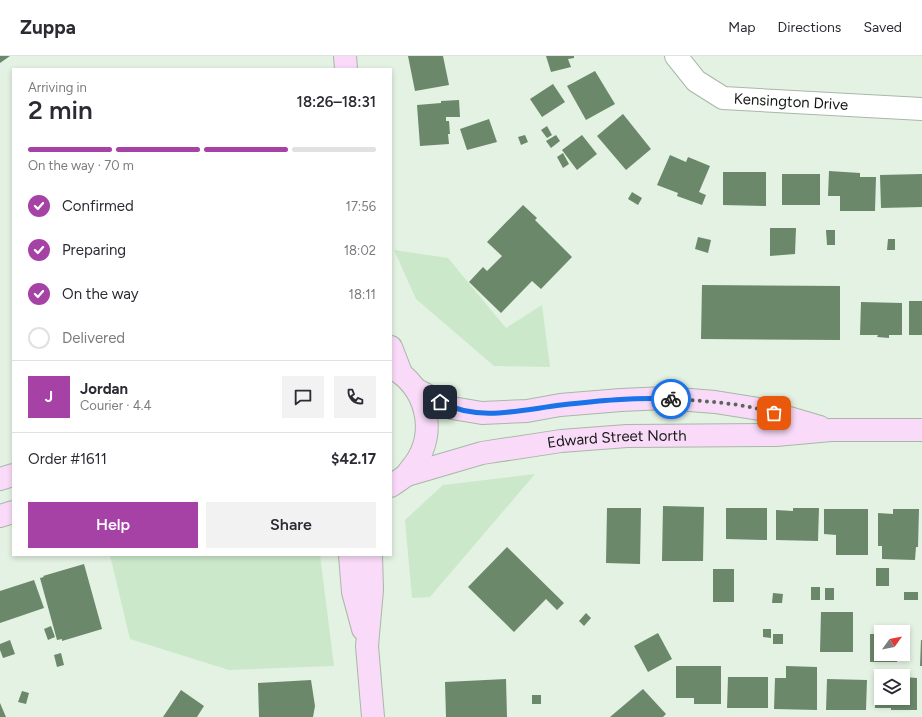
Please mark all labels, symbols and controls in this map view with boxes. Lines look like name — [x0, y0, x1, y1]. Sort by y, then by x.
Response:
text: Zuppa — [20, 16, 76, 39]
text: Map — [728, 19, 756, 36]
text: Directions — [778, 19, 841, 36]
text: Saved — [863, 19, 902, 36]
text: Arriving in — [28, 80, 87, 95]
street label: Kensington Drive — [733, 90, 849, 114]
text: 18:26–18:31 — [297, 93, 376, 111]
text: 2 min — [28, 94, 93, 126]
text: On the way · 70 m — [28, 158, 134, 173]
icon: check — [28, 195, 50, 217]
text: Confirmed — [62, 197, 134, 215]
text: 17:56 — [346, 199, 376, 214]
icon: check — [28, 239, 50, 261]
text: Preparing — [62, 241, 126, 259]
text: 18:02 — [344, 243, 376, 258]
icon: check — [28, 283, 50, 305]
text: On the way — [62, 285, 139, 303]
text: 18:11 — [349, 287, 376, 302]
text: Delivered — [62, 329, 125, 347]
button: chat — [282, 376, 324, 418]
button: phone — [334, 376, 376, 418]
courier — [651, 379, 691, 419]
text: Jordan — [80, 380, 128, 398]
pin — [423, 385, 457, 419]
text: J — [45, 388, 53, 406]
icon: bike — [660, 388, 682, 410]
icon: home — [429, 391, 451, 413]
pin — [757, 396, 791, 430]
text: Courier · 4.4 — [80, 398, 152, 413]
icon: bag — [763, 402, 785, 424]
street label: Edward Street North — [546, 427, 687, 452]
text: Order #1611 — [28, 450, 107, 468]
text: $42.17 — [331, 450, 376, 468]
button: Help — [28, 502, 198, 548]
button: Share — [206, 502, 376, 548]
north arrow — [874, 625, 910, 661]
map controls — [874, 625, 910, 705]
button: layers — [874, 669, 910, 705]

